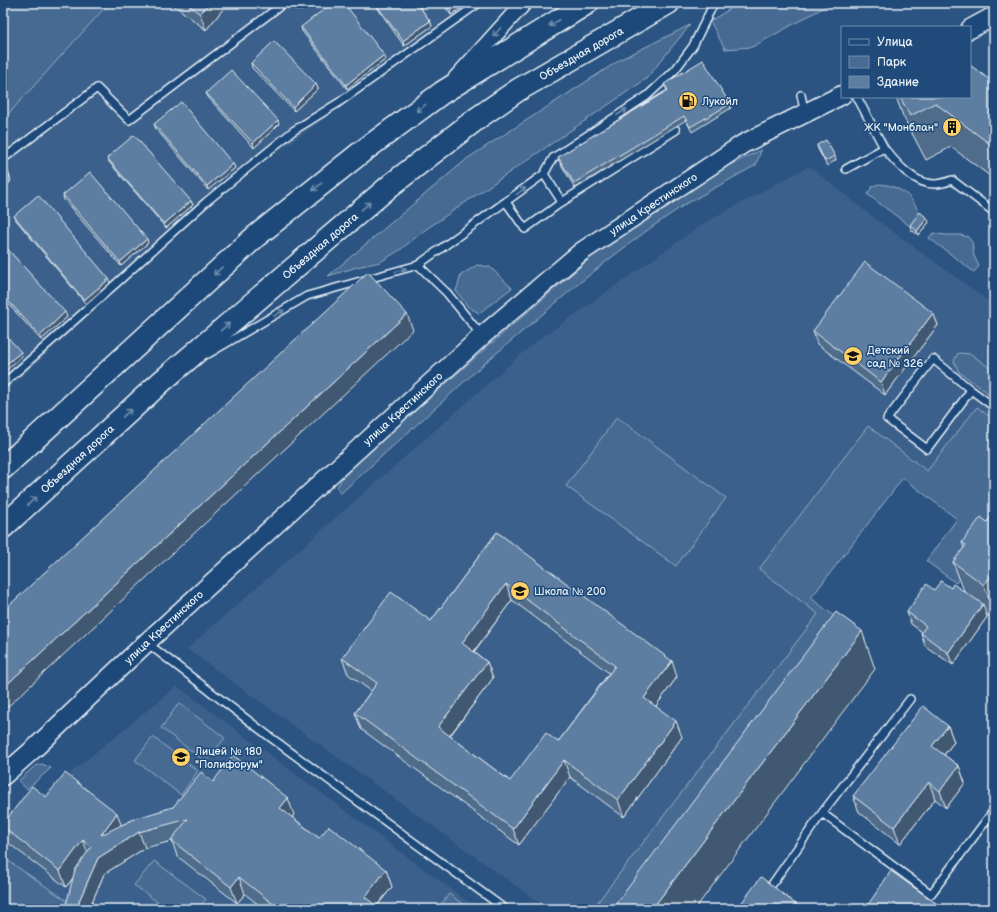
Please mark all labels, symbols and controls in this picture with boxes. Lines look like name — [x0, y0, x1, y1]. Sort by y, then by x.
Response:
one-way arrow — [548, 20, 560, 28]
street label: Объездная дорога — [537, 24, 626, 83]
legend — [841, 26, 971, 98]
one-way arrow — [493, 27, 502, 37]
text: Улица — [877, 35, 913, 50]
text: Парк — [877, 55, 907, 70]
text: Здание — [877, 75, 919, 90]
fuel station icon: Лукойл — [677, 90, 699, 112]
place label: Лукойл — [701, 95, 738, 108]
one-way arrow — [415, 104, 426, 112]
one-way arrow — [616, 108, 628, 116]
building icon: ЖК "Монблан" — [941, 116, 963, 138]
place label: ЖК "Монблан" — [864, 121, 938, 134]
street label: улица Крестинского — [607, 170, 700, 238]
one-way arrow — [312, 183, 323, 191]
one-way arrow — [515, 187, 526, 195]
one-way arrow — [361, 201, 371, 210]
street label: Объездная дорога — [280, 209, 361, 282]
one-way arrow — [213, 266, 223, 276]
one-way arrow — [394, 266, 407, 273]
one-way arrow — [273, 308, 285, 316]
one-way arrow — [220, 322, 230, 331]
place label: Детский сад № 326 — [867, 344, 924, 370]
school or university icon: Детский сад № 326 — [842, 345, 864, 367]
street label: улица Крестинского — [360, 369, 445, 448]
one-way arrow — [122, 408, 132, 417]
street label: Объездная дорога — [38, 421, 117, 496]
one-way arrow — [27, 496, 37, 505]
school or university icon: Школа № 200 — [509, 580, 531, 602]
place label: Школа № 200 — [534, 585, 606, 598]
street label: улица Крестинского — [122, 587, 206, 667]
place label: Лицей № 180 "Полифорум" — [194, 745, 263, 771]
school or university icon: Лицей № 180 "Полифорум" — [170, 746, 192, 768]

